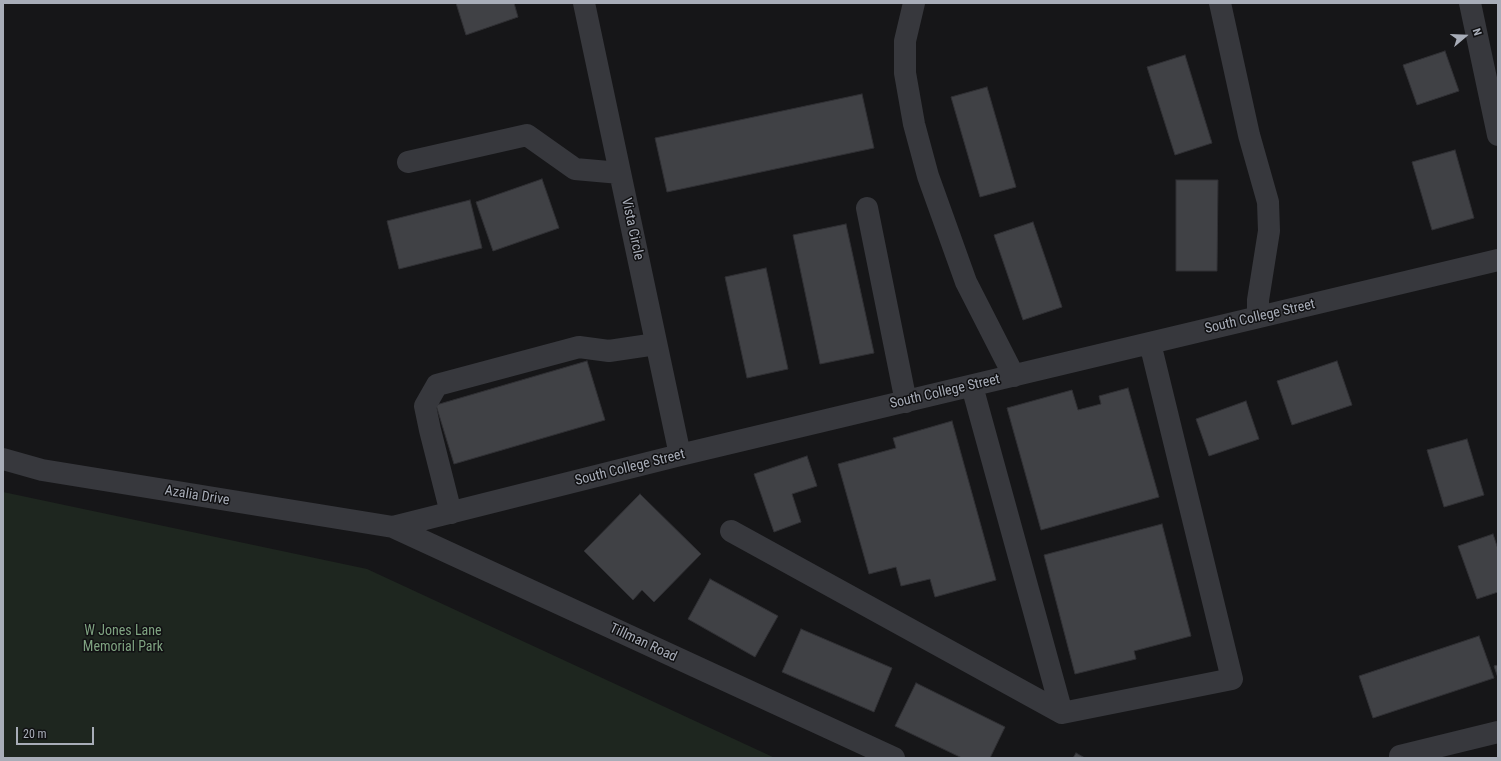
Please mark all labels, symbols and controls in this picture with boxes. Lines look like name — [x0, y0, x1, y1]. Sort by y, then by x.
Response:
north arrow — [1445, 16, 1485, 56]
text: N — [1470, 27, 1484, 37]
street label: Vista Circle — [617, 196, 647, 262]
street label: South College Street — [1203, 296, 1317, 338]
street label: South College Street — [888, 371, 1002, 413]
street label: South College Street — [573, 446, 687, 490]
street label: Azalia Drive — [163, 483, 231, 509]
street label: Tillman Road — [607, 620, 679, 666]
park label: W Jones Lane Memorial Park — [83, 623, 163, 656]
scale bar — [18, 719, 96, 745]
text: 20 m — [23, 727, 47, 741]

